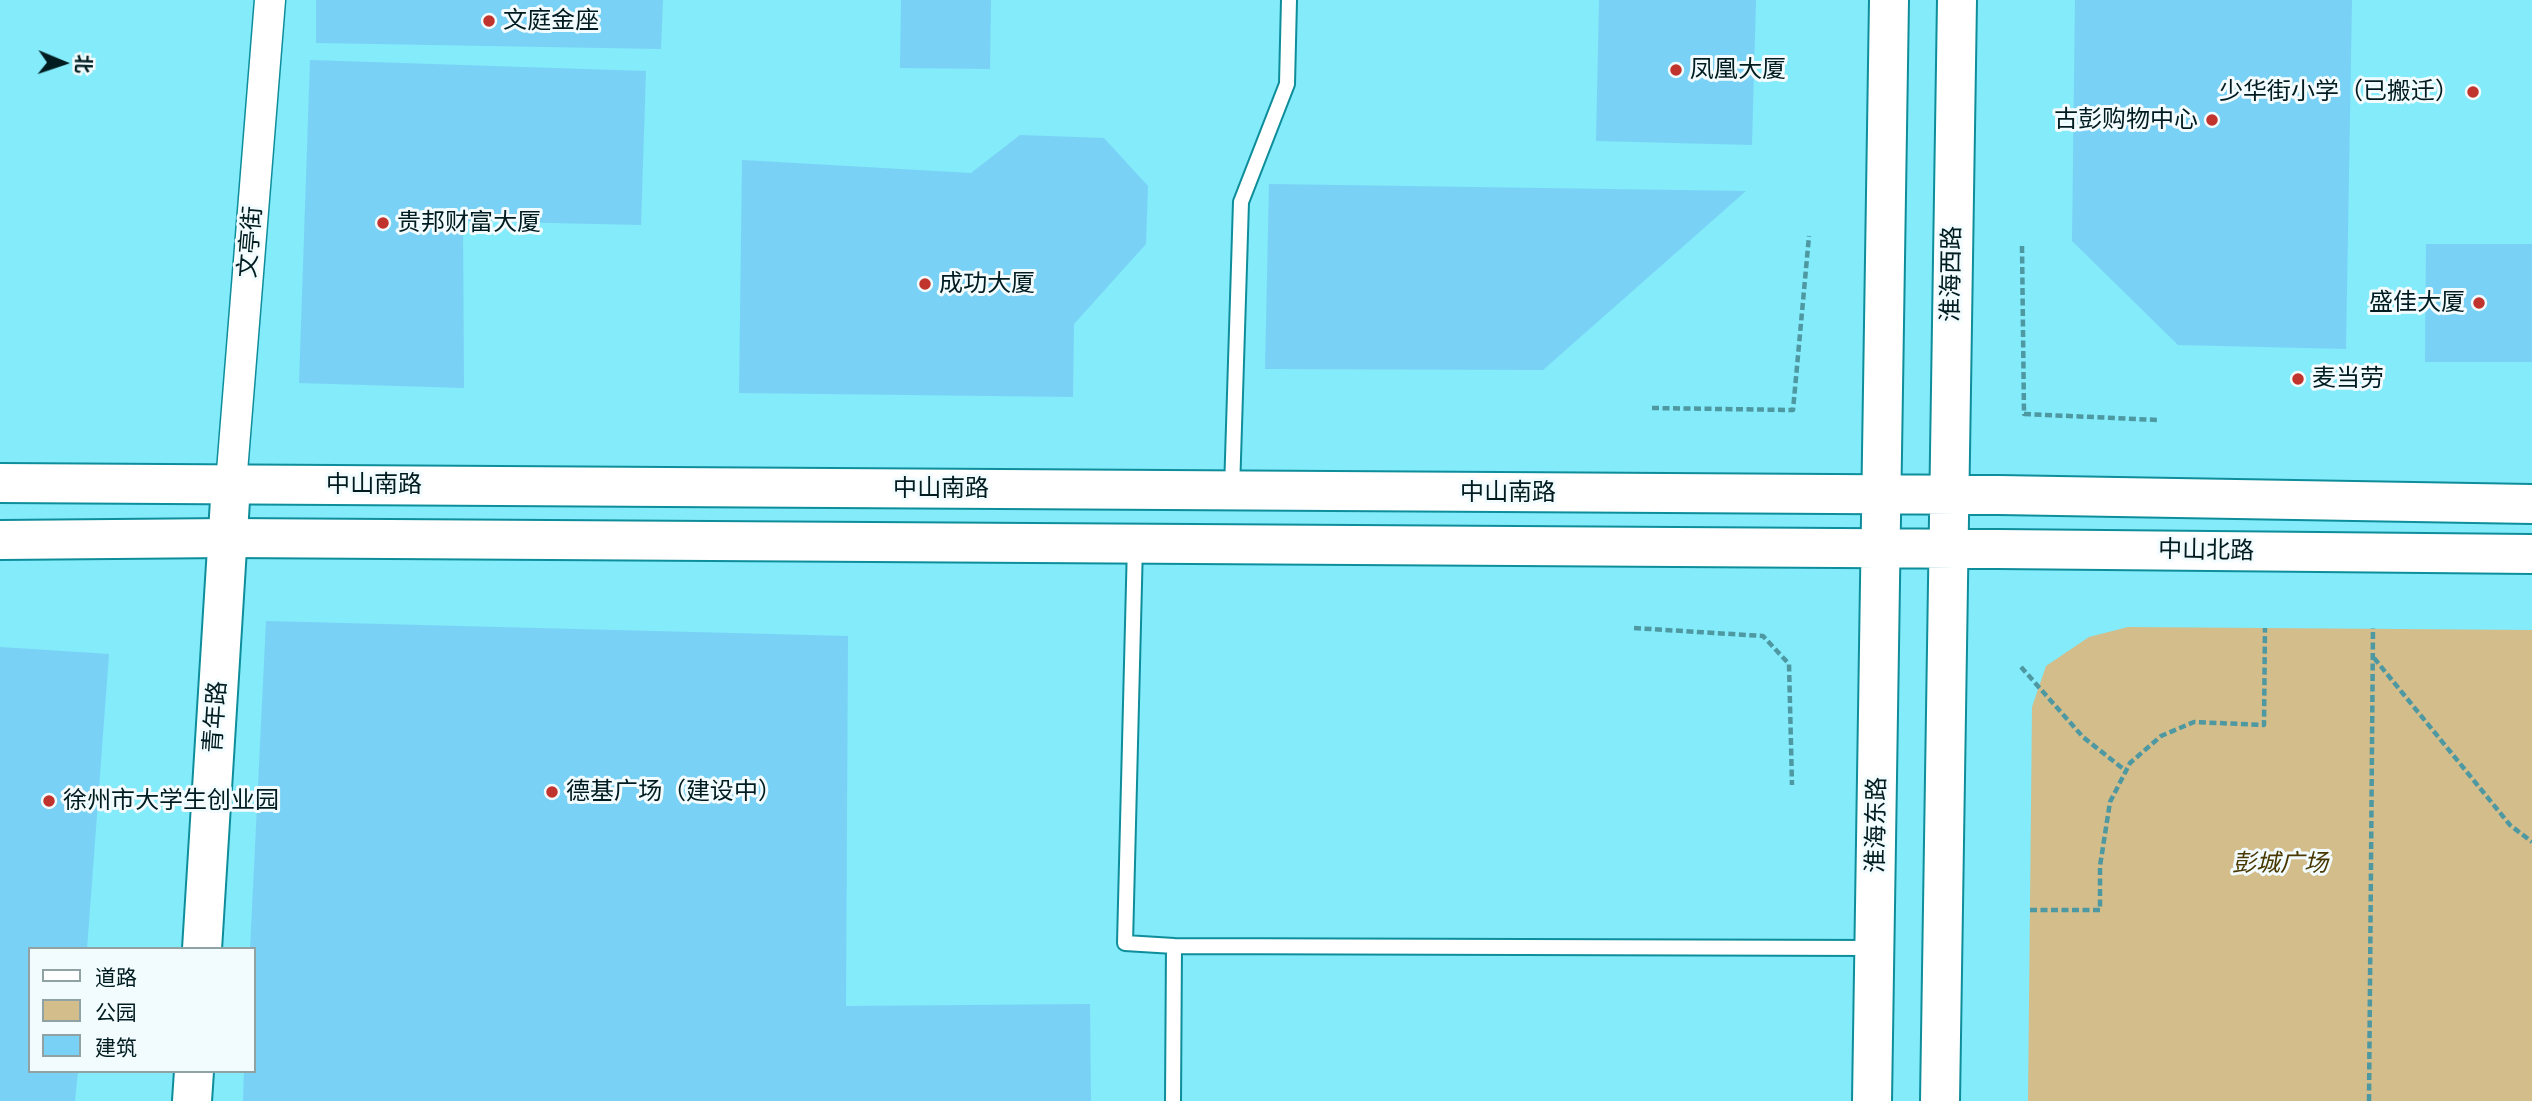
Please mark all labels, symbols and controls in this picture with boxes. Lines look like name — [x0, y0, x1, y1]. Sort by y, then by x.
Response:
place label: 文庭金座 — [503, 7, 599, 35]
marker: 文庭金座 — [481, 13, 497, 29]
north arrow — [28, 28, 98, 98]
text: 北 — [71, 54, 97, 74]
place label: 凤凰大厦 — [1690, 56, 1786, 84]
marker: 凤凰大厦 — [1668, 62, 1684, 78]
place label: 少华街小学（已搬迁） — [2219, 78, 2459, 106]
marker: 少华街小学（已搬迁） — [2465, 84, 2481, 100]
place label: 古彭购物中心 — [2054, 106, 2198, 134]
marker: 古彭购物中心 — [2204, 112, 2220, 128]
street label: 文亭街 — [234, 205, 268, 279]
place label: 贵邦财富大厦 — [397, 209, 541, 237]
marker: 贵邦财富大厦 — [375, 215, 391, 231]
street label: 淮海西路 — [1937, 226, 1967, 322]
place label: 成功大厦 — [939, 270, 1035, 298]
marker: 成功大厦 — [917, 276, 933, 292]
place label: 盛佳大厦 — [2369, 289, 2465, 317]
marker: 盛佳大厦 — [2471, 295, 2487, 311]
place label: 麦当劳 — [2312, 365, 2384, 393]
marker: 麦当劳 — [2290, 371, 2306, 387]
street label: 中山南路 — [326, 471, 422, 499]
street label: 中山南路 — [893, 475, 989, 503]
street label: 中山南路 — [1460, 479, 1556, 507]
street label: 中山北路 — [2158, 536, 2254, 566]
street label: 青年路 — [199, 680, 233, 754]
street label: 淮海东路 — [1862, 777, 1892, 873]
place label: 德基广场（建设中） — [566, 778, 782, 806]
marker: 德基广场（建设中） — [544, 784, 560, 800]
place label: 徐州市大学生创业园 — [63, 787, 279, 815]
marker: 徐州市大学生创业园 — [41, 793, 57, 809]
park label: 彭城广场 — [2232, 850, 2328, 878]
legend — [28, 947, 256, 1073]
text: 道路 — [95, 963, 137, 991]
text: 公园 — [95, 998, 137, 1026]
text: 建筑 — [95, 1033, 137, 1061]

